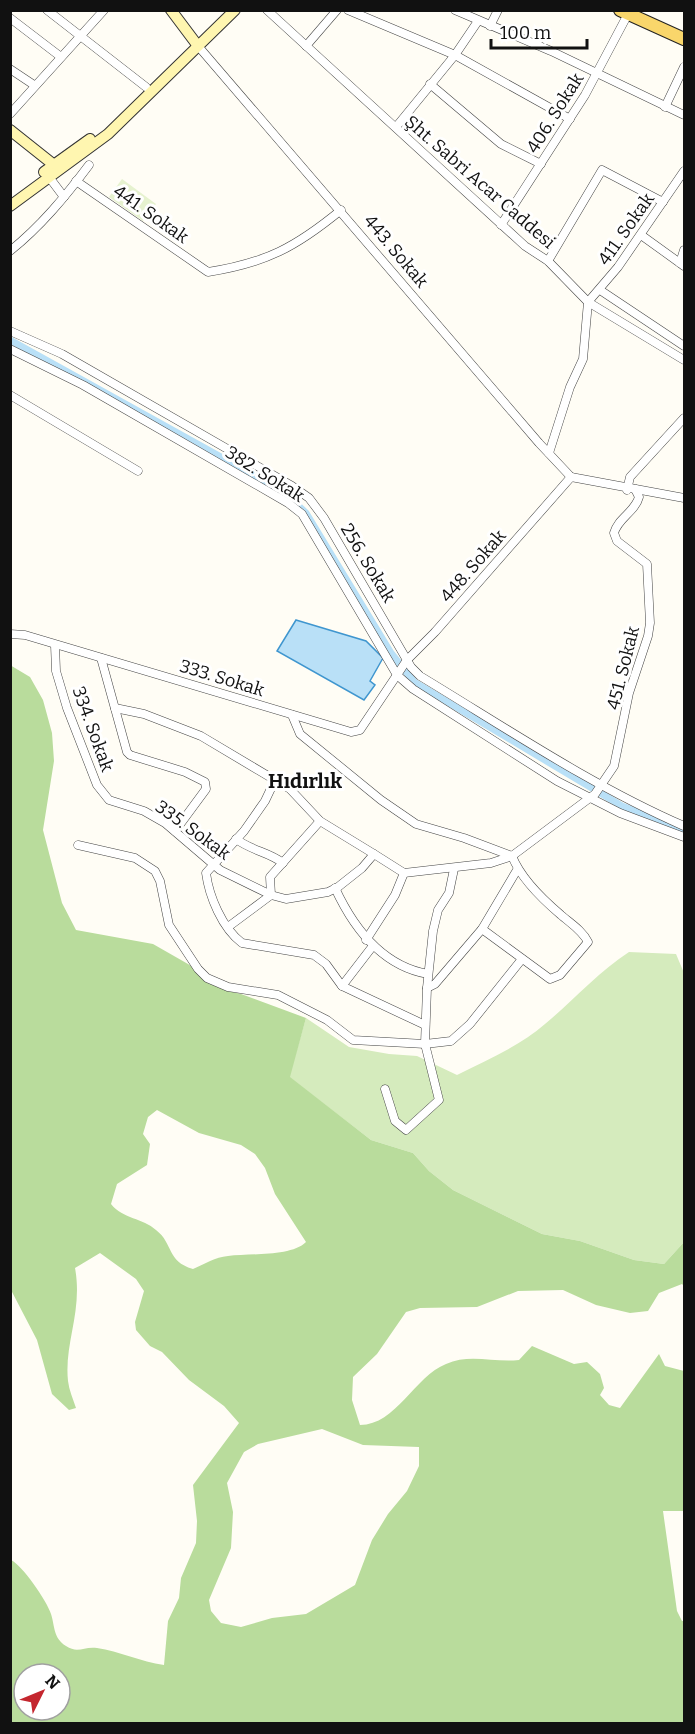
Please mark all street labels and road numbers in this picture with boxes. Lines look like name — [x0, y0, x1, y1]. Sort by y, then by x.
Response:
street label: 406. Sokak — [522, 68, 589, 157]
street label: Şht. Sabri Acar Caddesi — [400, 111, 560, 253]
street label: 441. Sokak — [109, 180, 193, 248]
street label: 411. Sokak — [593, 188, 659, 269]
street label: 443. Sokak — [359, 210, 433, 293]
street label: 382. Sokak — [221, 441, 309, 507]
street label: 256. Sokak — [336, 520, 401, 607]
street label: 448. Sokak — [435, 525, 511, 607]
street label: 451. Sokak — [602, 623, 644, 712]
street label: 333. Sokak — [177, 655, 268, 702]
street label: 334. Sokak — [67, 684, 119, 775]
street label: 335. Sokak — [151, 795, 236, 865]

